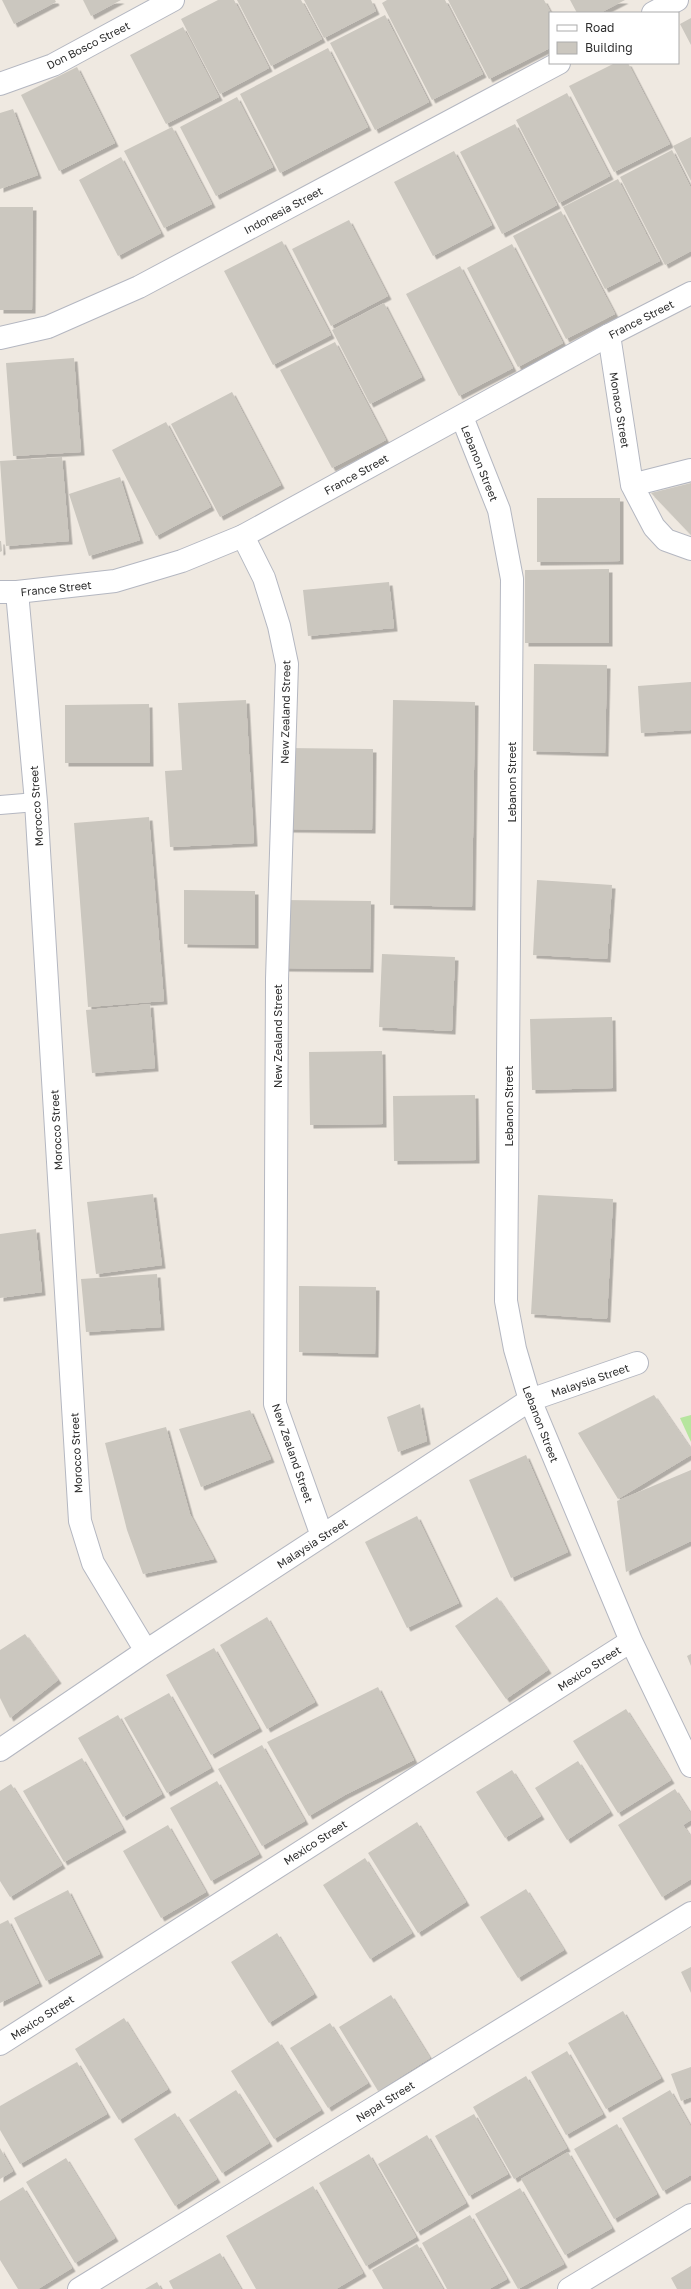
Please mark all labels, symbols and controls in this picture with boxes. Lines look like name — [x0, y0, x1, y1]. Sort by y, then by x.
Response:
legend — [549, 12, 679, 64]
street label: Don Bosco Street — [44, 18, 132, 72]
text: Road — [585, 20, 614, 35]
text: Building — [585, 40, 633, 55]
street label: Indonesia Street — [242, 184, 324, 236]
street label: France Street — [606, 297, 676, 341]
street label: Monaco Street — [608, 371, 632, 449]
street label: Lebanon Street — [459, 423, 501, 503]
street label: France Street — [322, 451, 390, 497]
street label: France Street — [20, 578, 92, 598]
street label: New Zealand Street — [278, 660, 292, 764]
street label: Lebanon Street — [505, 742, 518, 822]
street label: Morocco Street — [27, 765, 45, 847]
street label: New Zealand Street — [271, 984, 284, 1088]
street label: Lebanon Street — [502, 1066, 515, 1146]
street label: Morocco Street — [47, 1089, 65, 1171]
street label: Malaysia Street — [549, 1361, 631, 1399]
street label: Lebanon Street — [520, 1384, 562, 1464]
street label: New Zealand Street — [270, 1402, 316, 1504]
street label: Morocco Street — [67, 1412, 85, 1494]
street label: Malaysia Street — [274, 1515, 350, 1571]
street label: Mexico Street — [555, 1643, 623, 1693]
street label: Mexico Street — [281, 1817, 349, 1867]
street label: Mexico Street — [8, 1992, 76, 2042]
street label: Nepal Street — [353, 2078, 417, 2124]

